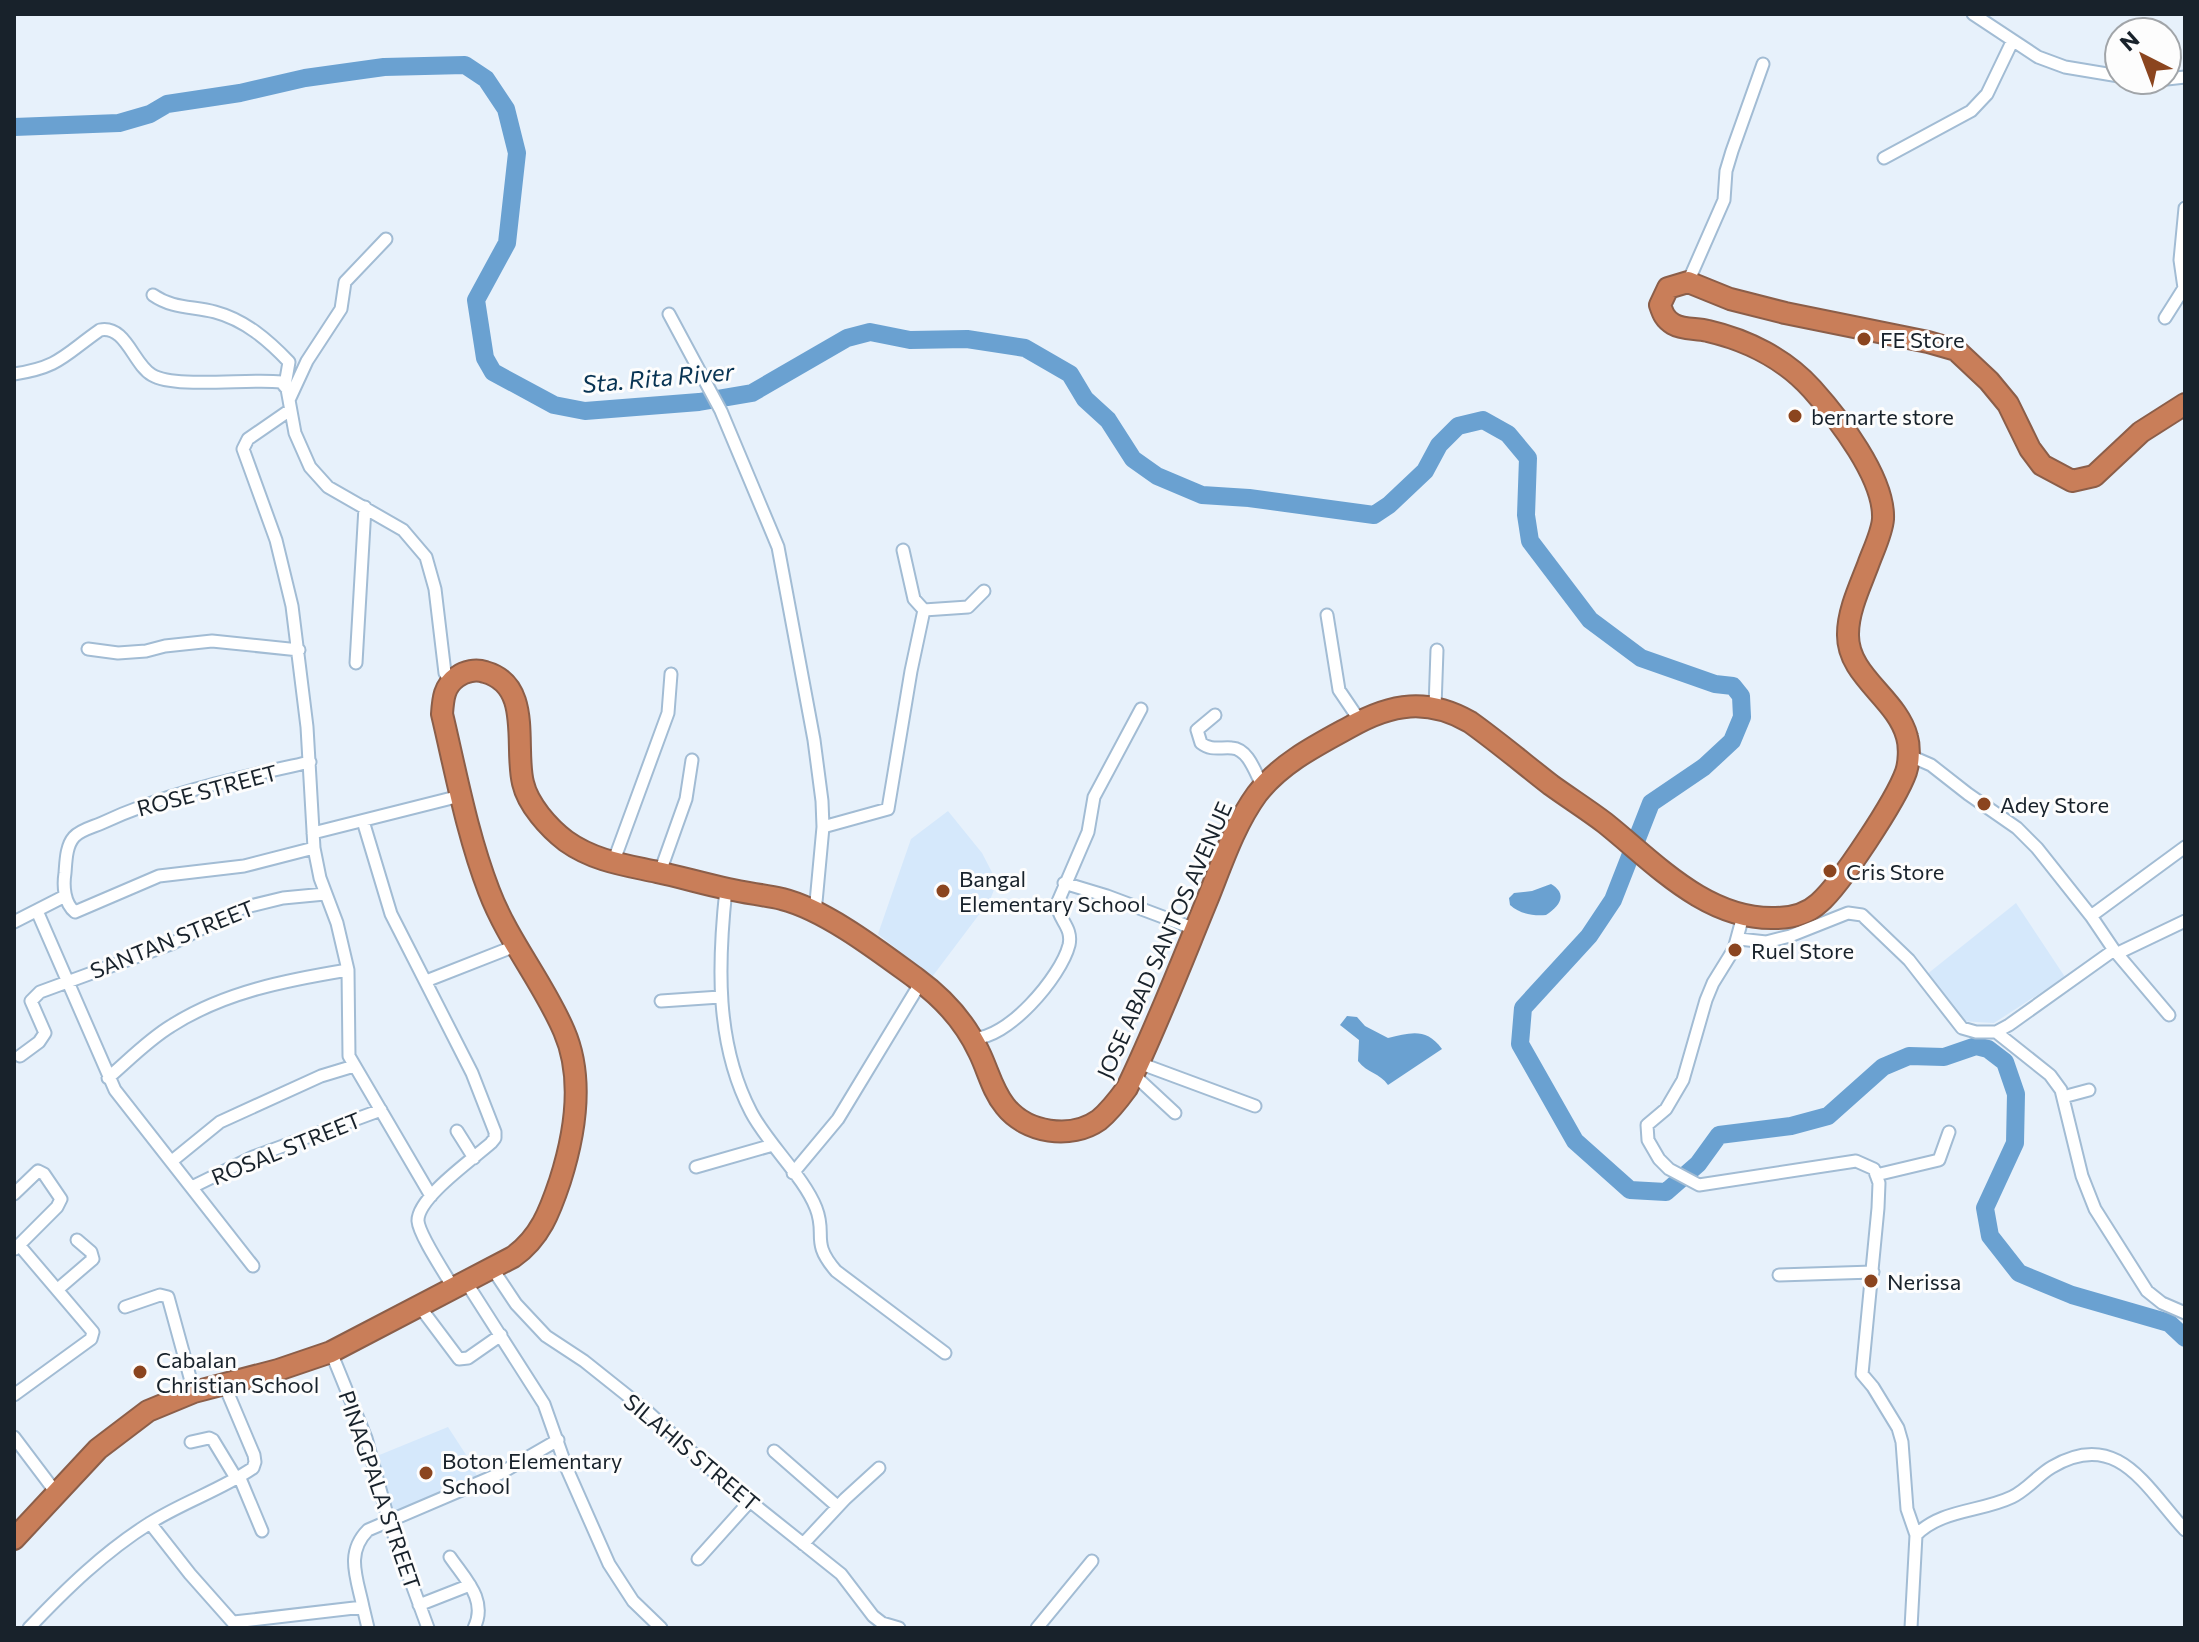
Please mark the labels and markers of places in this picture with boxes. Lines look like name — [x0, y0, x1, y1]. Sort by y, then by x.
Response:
place label: FE Store — [1880, 326, 1965, 353]
marker: FE Store — [1855, 330, 1873, 348]
place label: bernarte store — [1811, 403, 1954, 430]
marker: bernarte store — [1786, 407, 1804, 425]
place label: Adey Store — [2000, 791, 2109, 818]
marker: Adey Store — [1975, 795, 1993, 813]
place label: Cris Store — [1846, 858, 1944, 885]
marker: Cris Store — [1821, 862, 1839, 880]
place label: Bangal Elementary School — [959, 865, 1146, 917]
marker: Bangal Elementary School — [934, 882, 952, 900]
place label: Ruel Store — [1751, 937, 1854, 964]
marker: Ruel Store — [1726, 941, 1744, 959]
place label: Nerissa — [1887, 1268, 1961, 1295]
marker: Nerissa — [1862, 1272, 1880, 1290]
place label: Cabalan Christian School — [156, 1346, 319, 1398]
marker: Cabalan Christian School — [131, 1363, 149, 1381]
place label: Boton Elementary School — [442, 1447, 622, 1499]
marker: Boton Elementary School — [417, 1464, 435, 1482]

